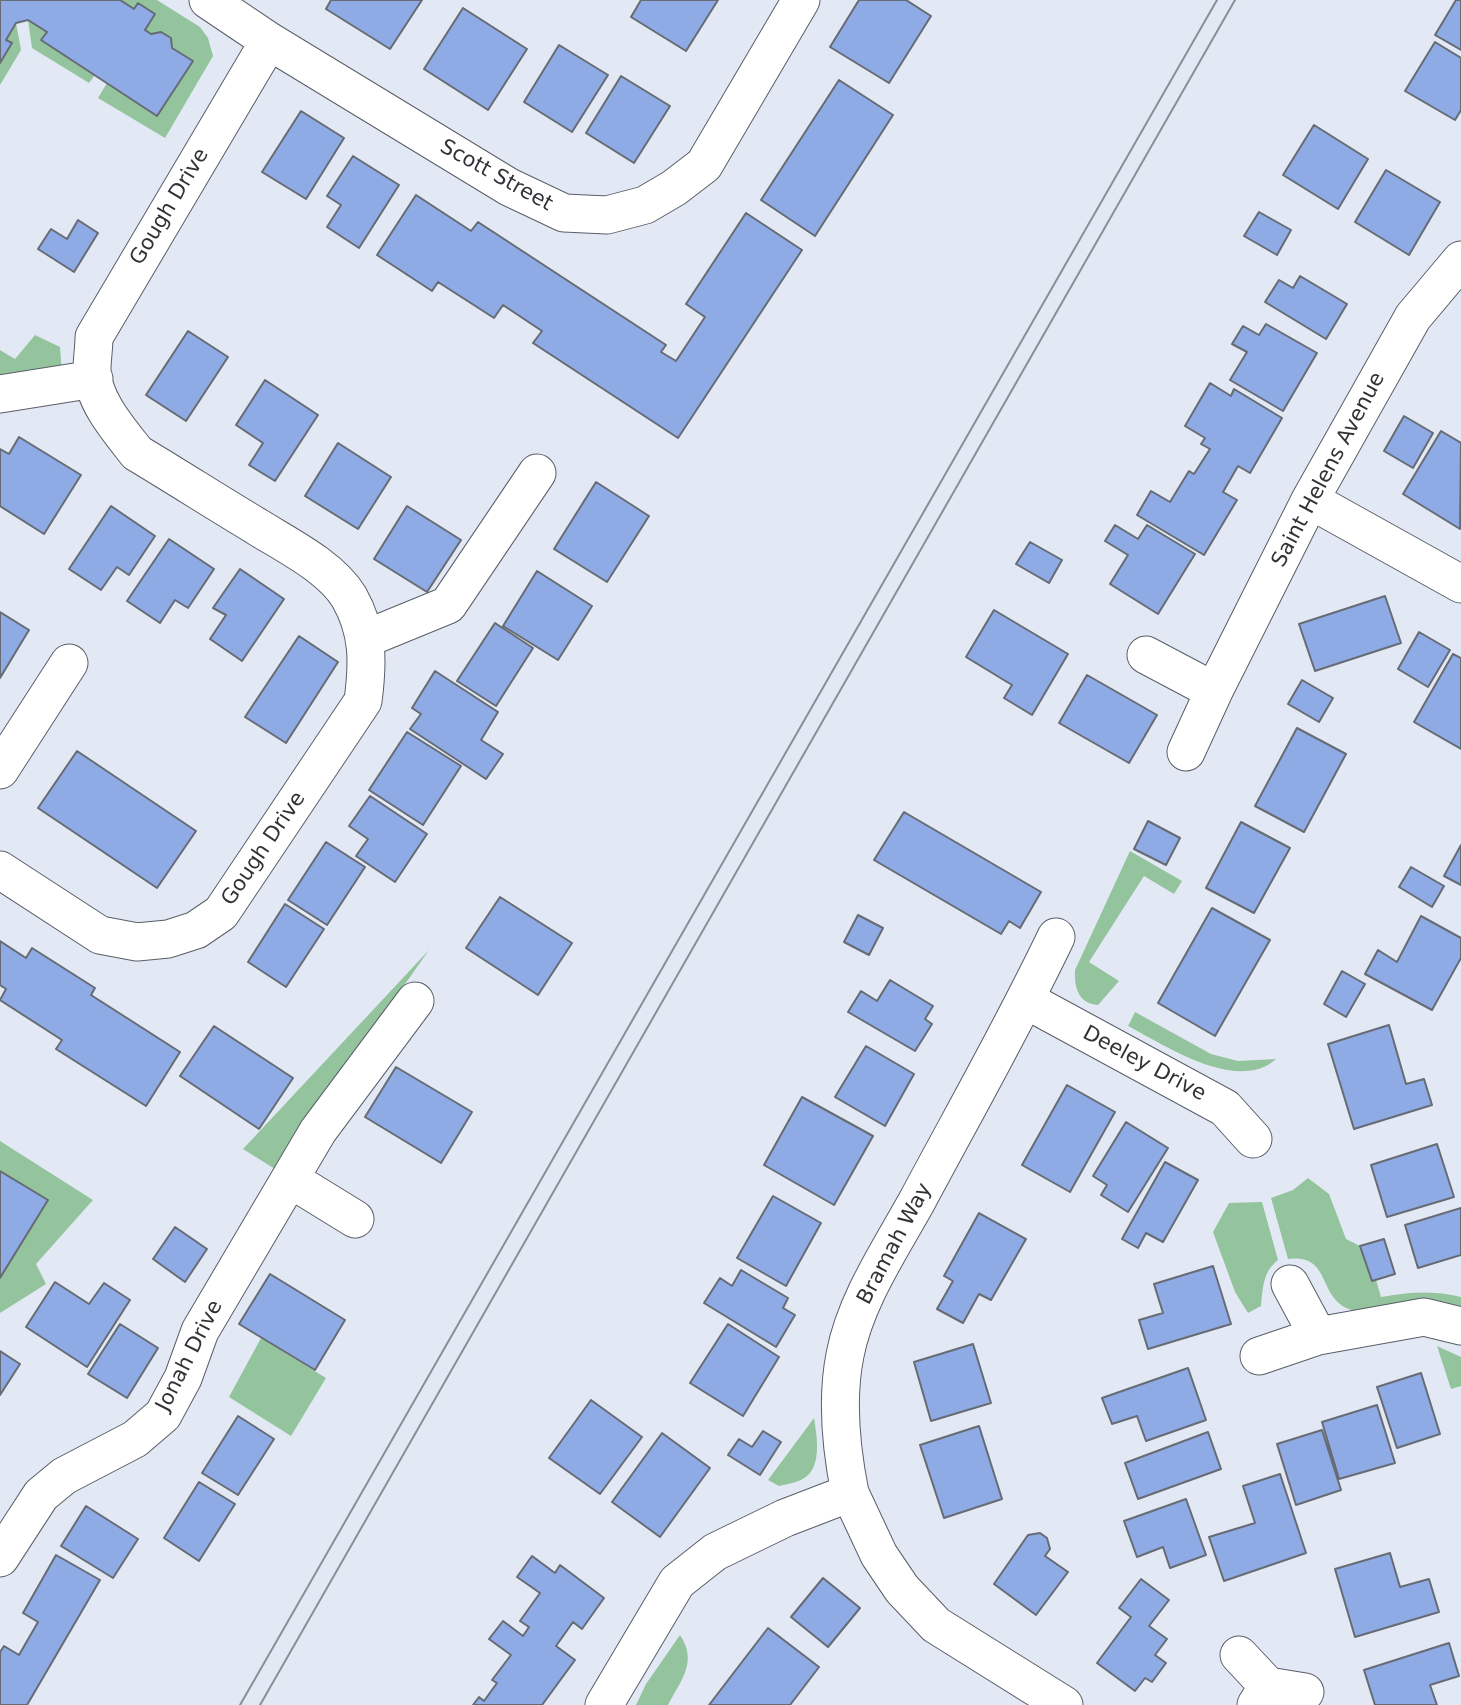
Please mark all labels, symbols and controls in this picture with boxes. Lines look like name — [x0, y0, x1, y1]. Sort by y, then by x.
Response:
street label: Scott Street — [435, 135, 557, 217]
street label: Gough Drive — [125, 144, 215, 270]
street label: Saint Helens Avenue — [1267, 368, 1391, 572]
street label: Gough Drive — [217, 787, 311, 911]
street label: Deeley Drive — [1078, 1021, 1210, 1107]
street label: Bramah Way — [852, 1179, 938, 1309]
street label: Jonah Drive — [151, 1296, 229, 1416]

